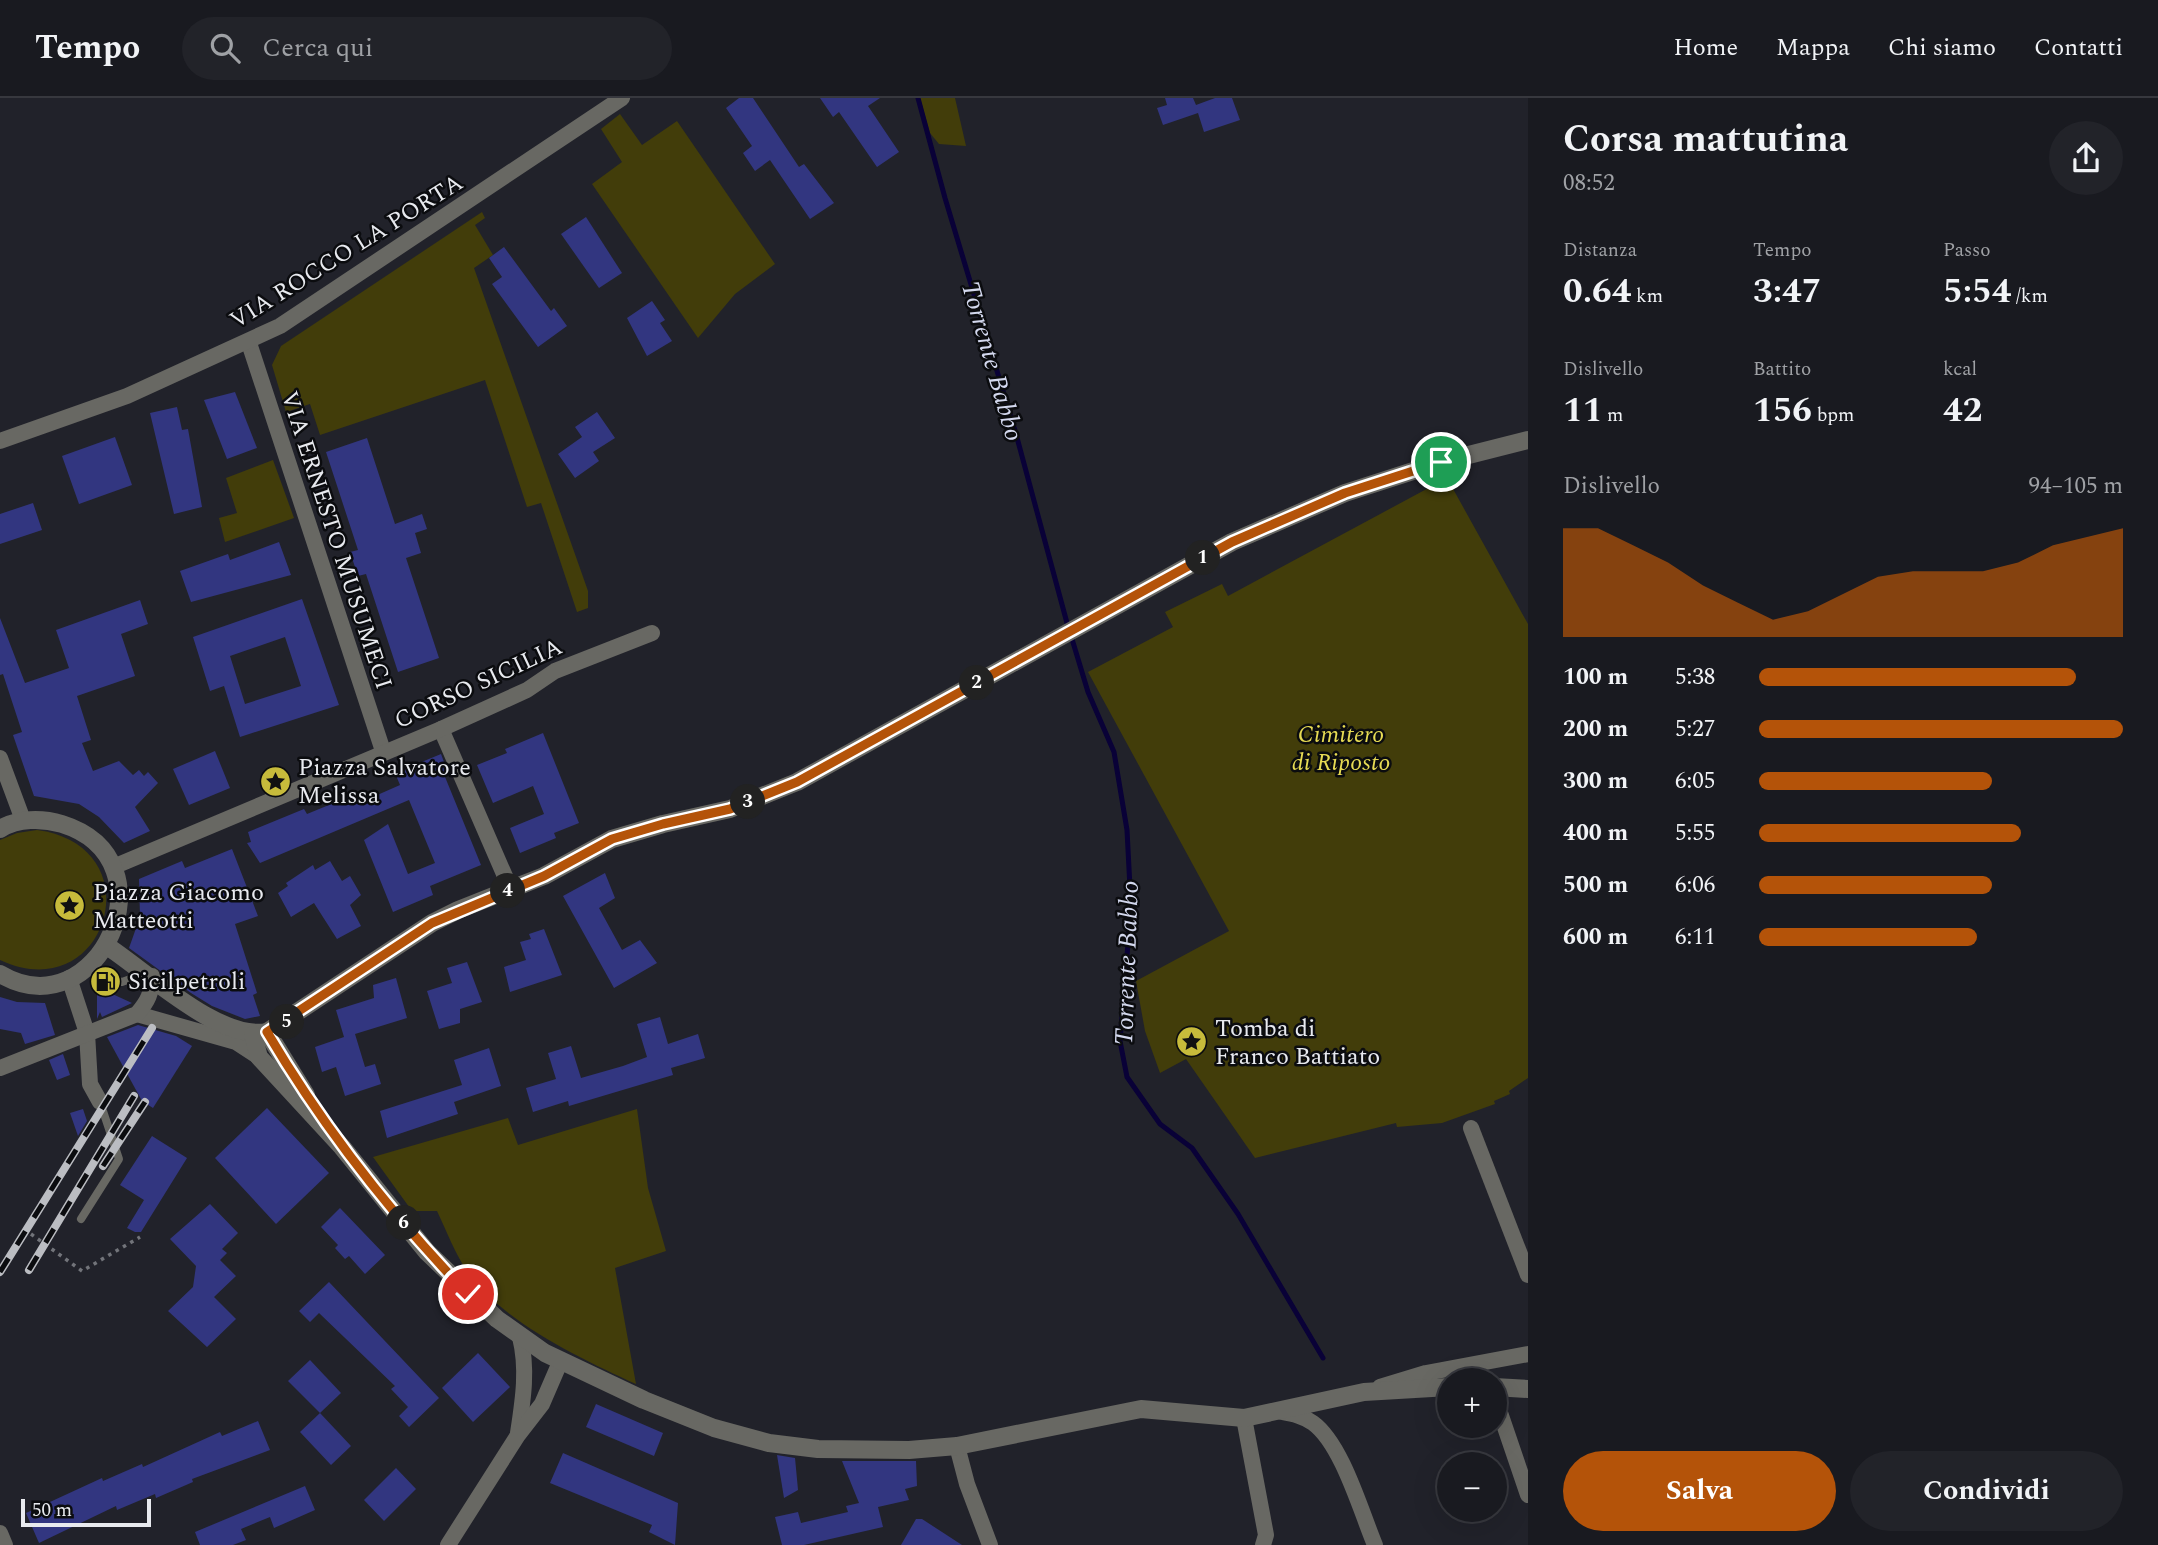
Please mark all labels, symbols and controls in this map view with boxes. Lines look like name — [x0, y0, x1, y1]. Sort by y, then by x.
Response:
search box — [182, 17, 672, 80]
text: Tempo — [35, 23, 140, 73]
text: Cerca qui — [262, 28, 373, 68]
icon: search — [206, 29, 244, 67]
text: Home — [1673, 30, 1738, 66]
text: Mappa — [1776, 30, 1850, 66]
text: Chi siamo — [1888, 30, 1996, 66]
text: Contatti — [2034, 30, 2123, 66]
text: Corsa mattutina — [1563, 111, 1848, 169]
button: share — [2049, 121, 2123, 195]
street label: VIA ROCCO LA PORTA — [223, 165, 470, 338]
text: 08:52 — [1563, 166, 1615, 201]
text: Distanza — [1563, 236, 1637, 265]
text: Tempo — [1753, 236, 1812, 265]
text: Passo — [1943, 236, 1991, 265]
text: 0.64 — [1563, 265, 1631, 318]
text: 3:47 — [1753, 265, 1821, 318]
text: 5:54 — [1943, 265, 2011, 318]
water label: Torrente Babbo — [950, 276, 1034, 446]
text: km — [1631, 282, 1663, 311]
text: /km — [2011, 282, 2048, 311]
text: Dislivello — [1563, 355, 1643, 384]
text: Battito — [1753, 355, 1811, 384]
text: kcal — [1943, 355, 1977, 384]
text: 11 — [1563, 384, 1602, 437]
text: 156 — [1753, 384, 1812, 437]
text: 42 — [1943, 384, 1982, 437]
street label: VIA ERNESTO MUSUMECI — [271, 387, 401, 694]
text: m — [1602, 401, 1623, 430]
text: bpm — [1812, 401, 1854, 430]
pin — [1411, 432, 1471, 492]
icon: arrive — [1422, 443, 1460, 481]
text: Dislivello — [1563, 469, 1660, 504]
text: 94–105 m — [2028, 469, 2123, 504]
pin: 1 — [1186, 540, 1220, 575]
text: 1 — [1197, 543, 1208, 572]
street label: CORSO SICILIA — [388, 629, 568, 739]
text: 100 m — [1563, 660, 1628, 695]
text: 5:38 — [1675, 660, 1715, 695]
pin: 2 — [960, 666, 995, 700]
text: 2 — [971, 668, 982, 697]
text: 200 m — [1563, 712, 1628, 747]
text: 5:27 — [1675, 712, 1715, 747]
park label: Cimitero di Riposto — [1291, 717, 1391, 781]
place label: Piazza Salvatore Melissa — [298, 750, 471, 814]
place icon: Piazza Salvatore Melissa — [258, 764, 292, 798]
text: 300 m — [1563, 764, 1628, 799]
text: 6:05 — [1675, 764, 1715, 799]
pin: 3 — [730, 784, 766, 820]
text: 3 — [742, 787, 753, 816]
text: 400 m — [1563, 816, 1628, 851]
text: 5:55 — [1675, 816, 1715, 851]
text: 500 m — [1563, 868, 1628, 903]
text: 6:06 — [1675, 868, 1715, 903]
pin: 4 — [490, 874, 526, 908]
place label: Piazza Giacomo Matteotti — [93, 875, 264, 939]
text: 4 — [502, 876, 513, 905]
water label: Torrente Babbo — [1104, 880, 1150, 1046]
place icon: Piazza Giacomo Matteotti — [53, 889, 87, 923]
text: 600 m — [1563, 920, 1628, 955]
text: 6:11 — [1675, 920, 1715, 955]
fuel station icon: Sicilpetroli — [88, 964, 122, 998]
place label: Sicilpetroli — [128, 964, 245, 1000]
pin: 5 — [270, 1004, 304, 1040]
text: 5 — [281, 1007, 292, 1036]
place label: Tomba di Franco Battiato — [1215, 1011, 1380, 1075]
place icon: Tomba di Franco Battiato — [1175, 1025, 1209, 1059]
pin: 6 — [386, 1206, 422, 1240]
text: 6 — [398, 1208, 409, 1237]
pin — [438, 1264, 498, 1324]
icon: check — [449, 1275, 487, 1313]
map controls — [1437, 1368, 1507, 1522]
button: + — [1437, 1368, 1507, 1438]
button: Salva — [1563, 1451, 1836, 1531]
button: Condividi — [1850, 1451, 2123, 1531]
button: − — [1437, 1452, 1507, 1522]
scale bar — [21, 1496, 150, 1528]
text: 50 m — [32, 1496, 72, 1525]

